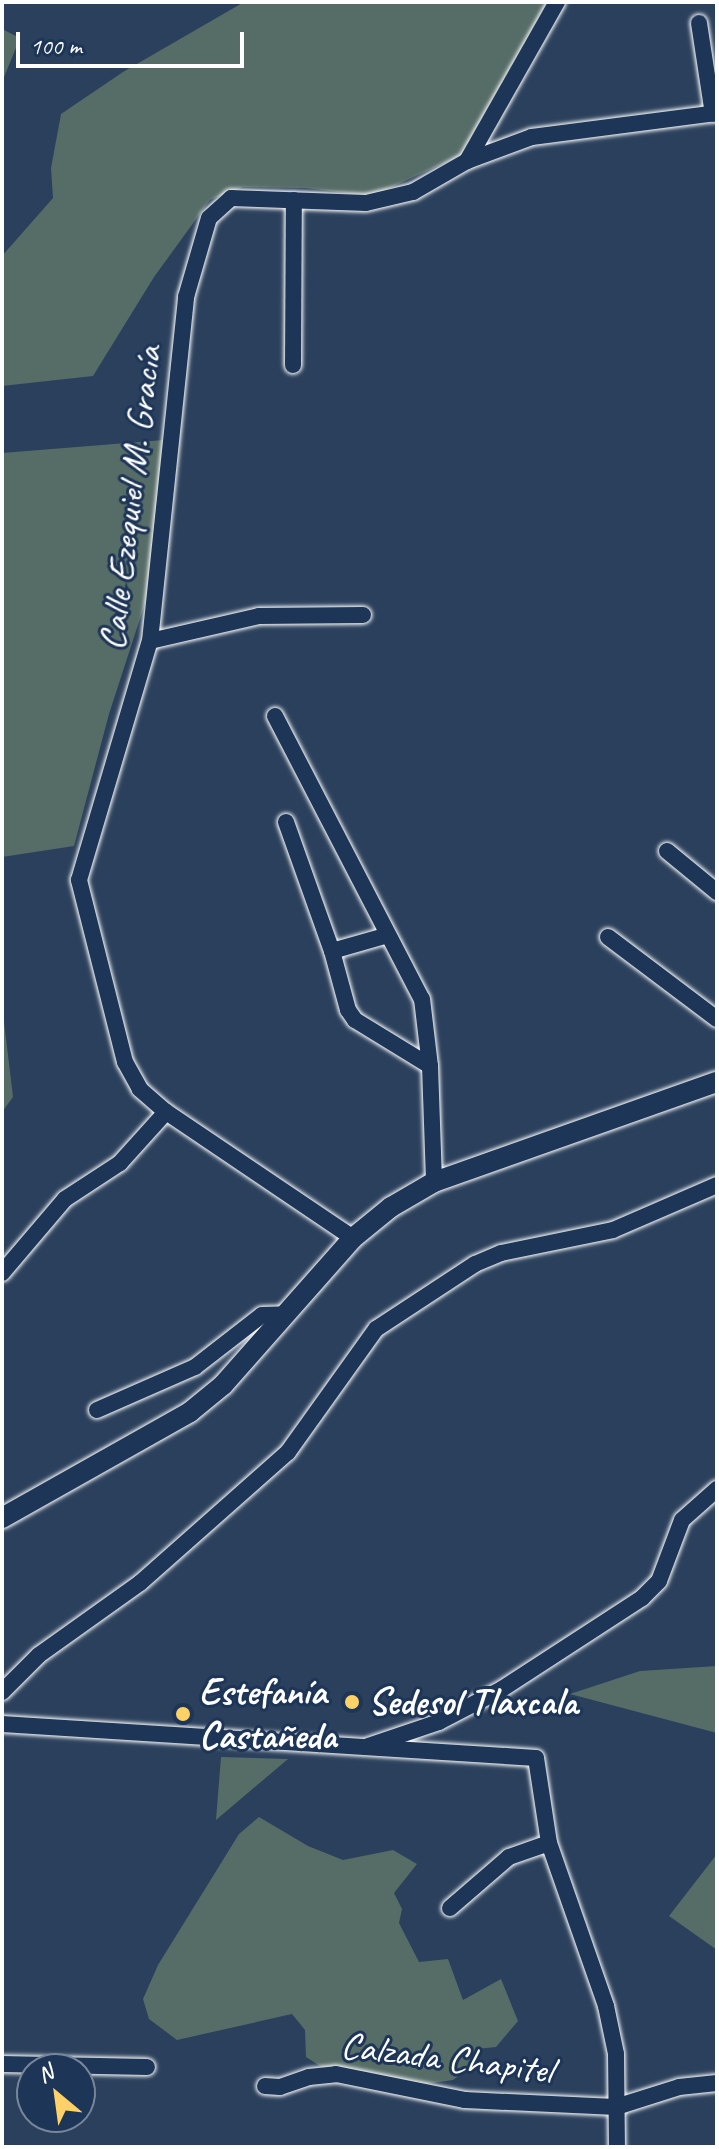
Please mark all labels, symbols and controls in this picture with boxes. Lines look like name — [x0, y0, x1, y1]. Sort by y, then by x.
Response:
scale bar — [20, 16, 248, 66]
text: 100 m — [30, 31, 82, 61]
street label: Calle Ezequiel M. Gracía — [89, 343, 171, 653]
place label: Estefanía Castañeda — [199, 1669, 336, 1758]
place label: Sedesol Tlaxcala — [368, 1679, 577, 1725]
marker: Sedesol Tlaxcala — [343, 1693, 361, 1711]
marker: Estefanía Castañeda — [174, 1705, 192, 1723]
street label: Calzada Chapitel — [339, 2022, 555, 2094]
north arrow — [16, 2053, 96, 2133]
text: N — [33, 2058, 58, 2089]

